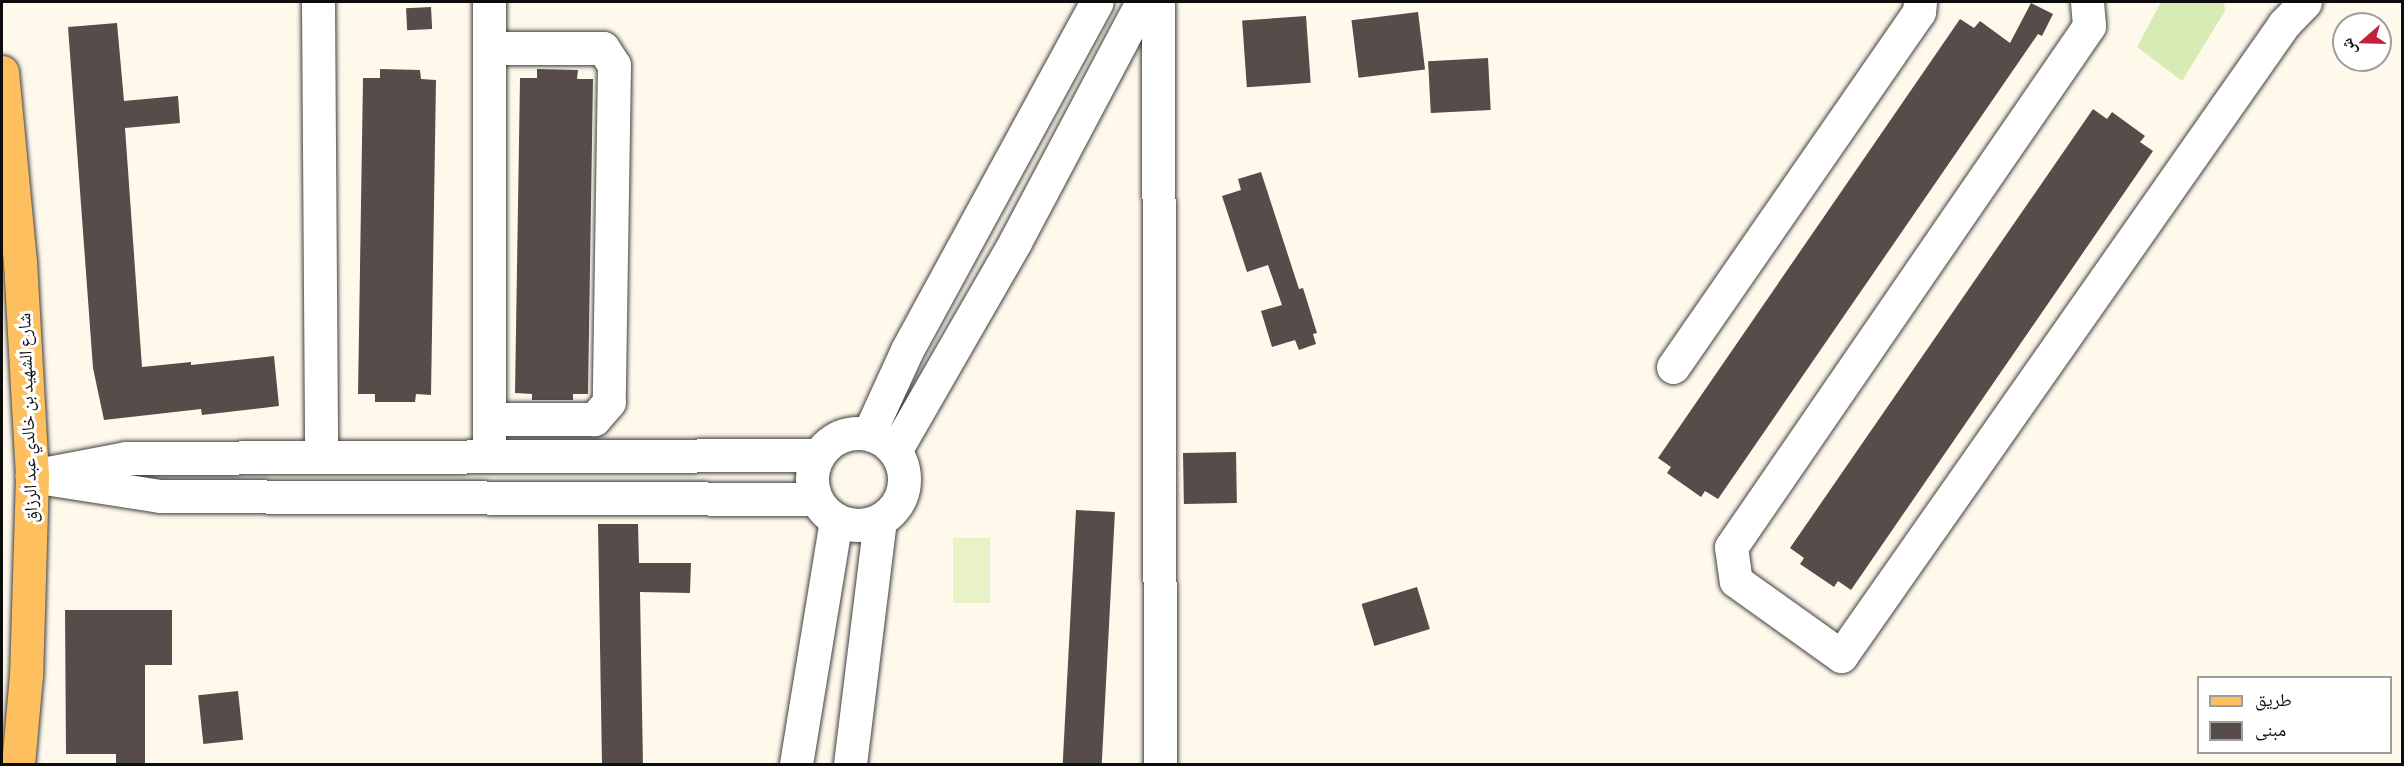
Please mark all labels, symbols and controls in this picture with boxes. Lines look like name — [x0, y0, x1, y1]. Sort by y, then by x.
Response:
north arrow — [2332, 12, 2392, 72]
text: ش — [2333, 35, 2361, 60]
street label: شارع الشهيد بن خالدي عبد الرزاق — [13, 313, 41, 523]
legend — [2197, 676, 2392, 754]
text: طريق — [2255, 685, 2292, 712]
text: مبنى — [2255, 715, 2286, 742]

